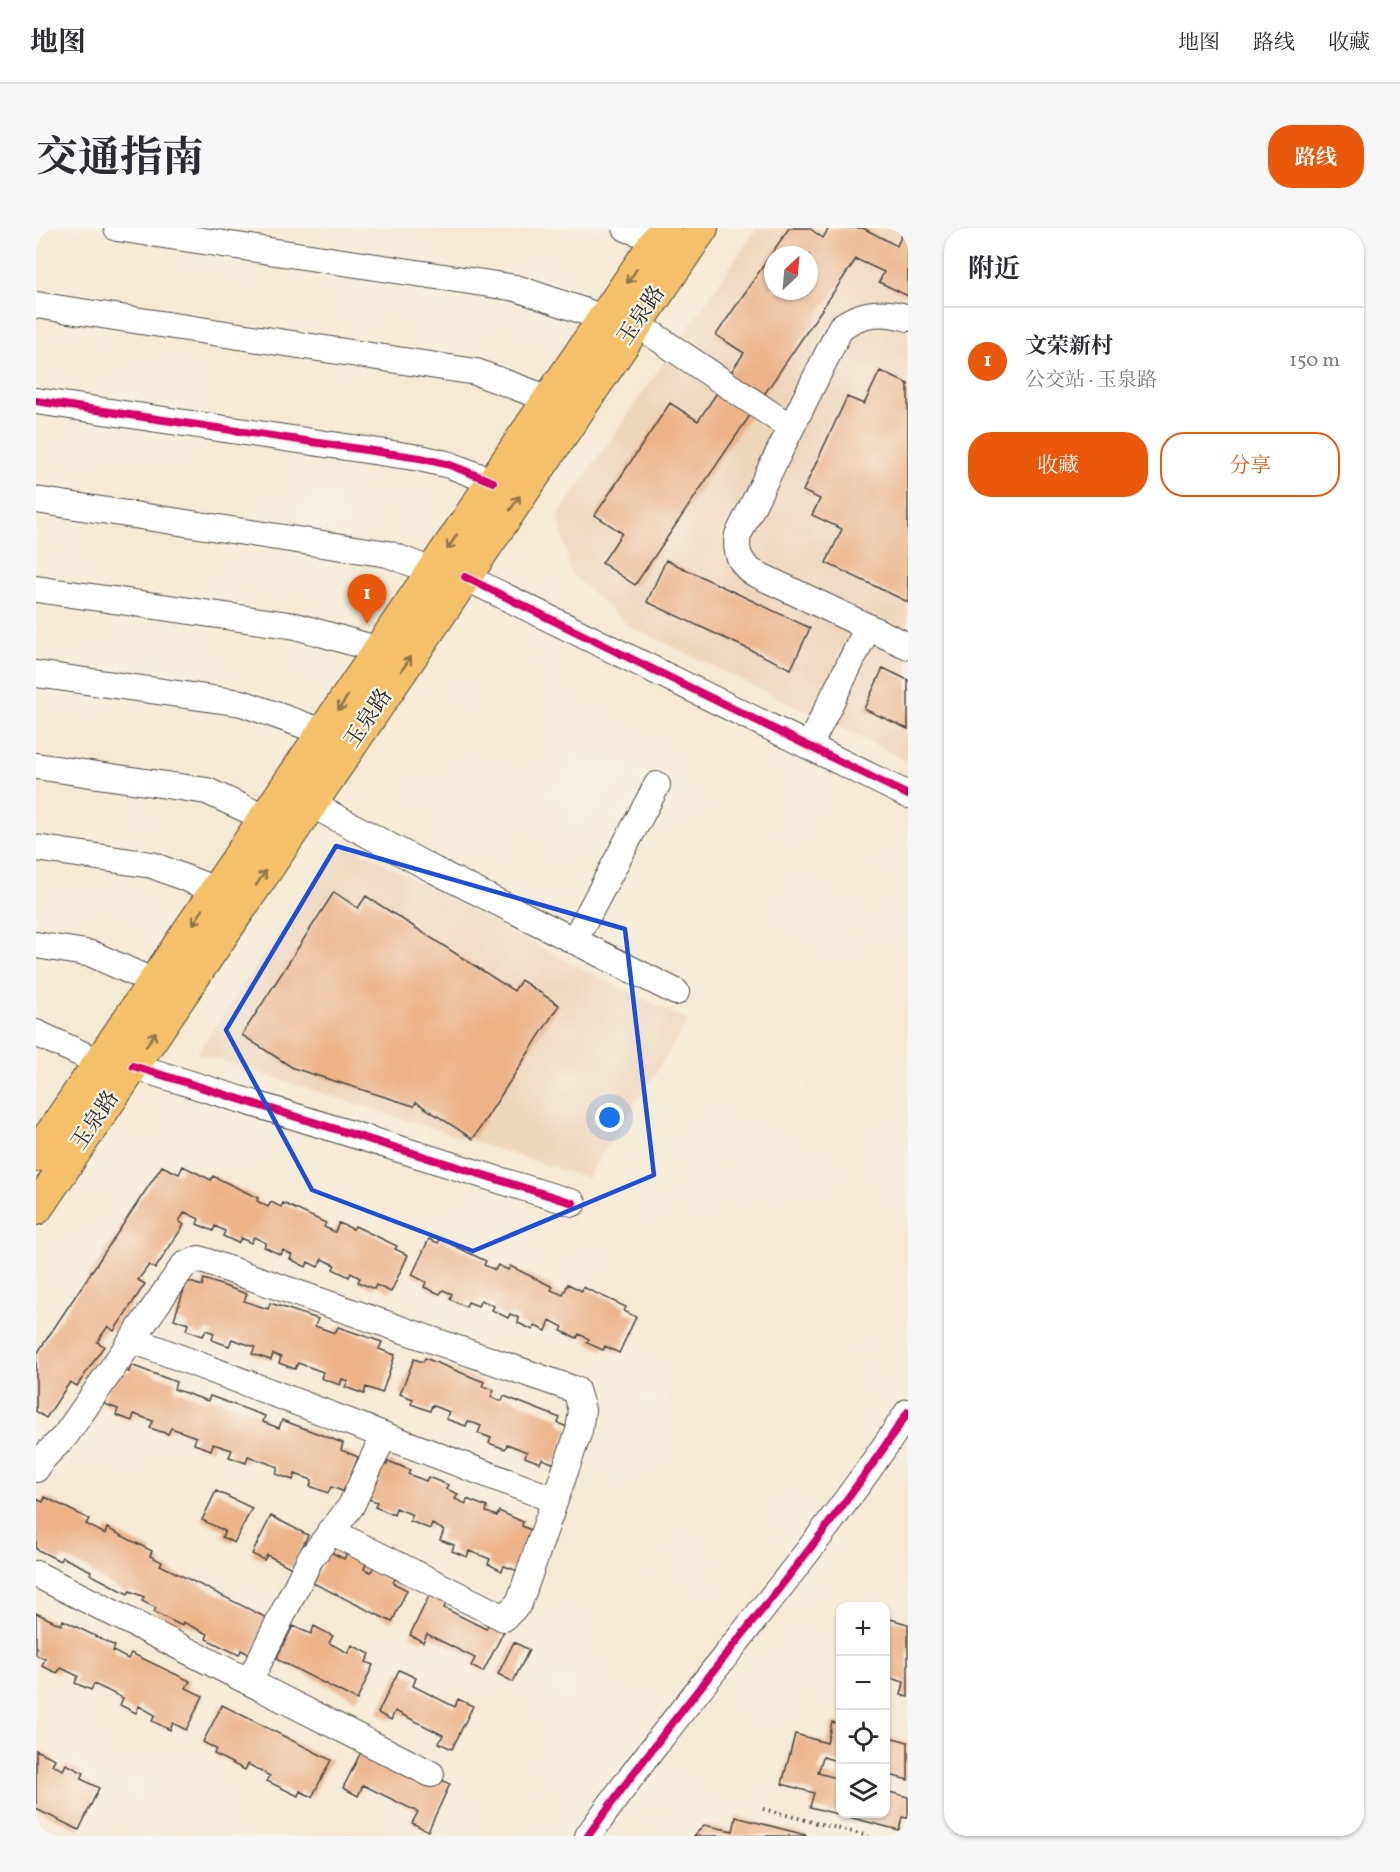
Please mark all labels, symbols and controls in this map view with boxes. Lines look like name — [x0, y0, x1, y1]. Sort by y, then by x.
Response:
text: 地图 — [30, 24, 86, 63]
text: 地图 — [1178, 29, 1220, 58]
text: 路线 — [1253, 29, 1295, 58]
text: 收藏 — [1328, 29, 1370, 58]
button: 路线 — [1268, 125, 1364, 188]
text: 交通指南 — [36, 131, 204, 190]
north arrow — [764, 246, 818, 300]
text: 附近 — [968, 252, 1020, 288]
one-way arrow — [626, 268, 638, 284]
street label: 玉泉路 — [611, 280, 673, 352]
text: 文荣新村 — [1025, 332, 1113, 363]
text: 1 — [983, 347, 992, 375]
text: 150 m — [1289, 347, 1340, 375]
text: 公交站 · 玉泉路 — [1025, 367, 1157, 395]
button: 收藏 — [968, 432, 1148, 497]
button: 分享 — [1160, 432, 1340, 497]
one-way arrow — [509, 495, 521, 512]
one-way arrow — [446, 533, 458, 550]
pin: 1 — [348, 574, 386, 624]
one-way arrow — [400, 657, 412, 673]
street label: 玉泉路 — [338, 683, 400, 755]
one-way arrow — [336, 695, 349, 712]
one-way arrow — [255, 870, 267, 887]
one-way arrow — [192, 908, 204, 925]
one-way arrow — [145, 1031, 157, 1048]
street label: 玉泉路 — [65, 1085, 127, 1157]
your location — [595, 1103, 624, 1132]
map controls — [836, 1602, 890, 1818]
button: + — [836, 1602, 890, 1656]
button: − — [836, 1656, 890, 1710]
button: locate — [836, 1710, 890, 1764]
button: layers — [836, 1764, 890, 1818]

